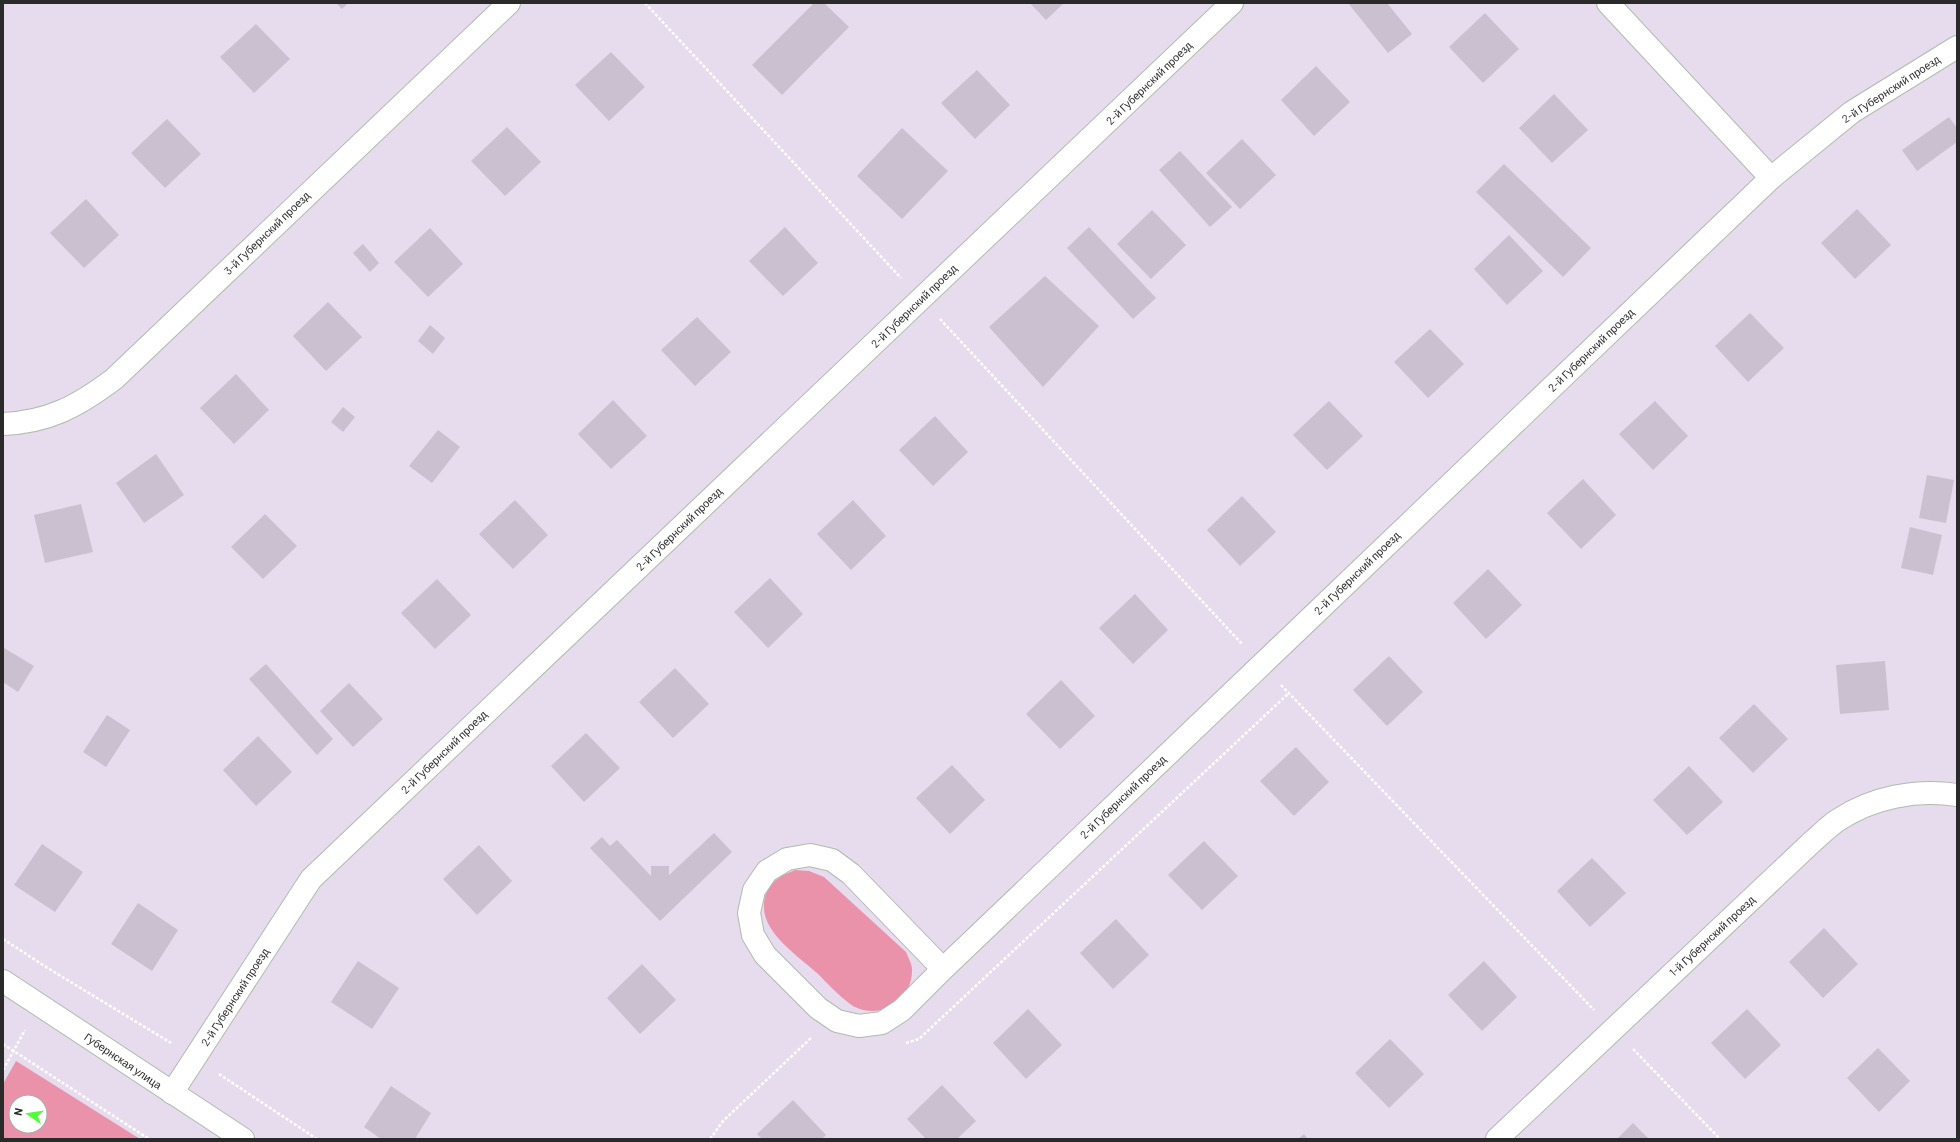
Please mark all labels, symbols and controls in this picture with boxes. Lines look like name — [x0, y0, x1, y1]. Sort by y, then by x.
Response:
street label: 2-й Губернский проезд — [1103, 38, 1195, 127]
street label: 2-й Губернский проезд — [1839, 52, 1943, 125]
street label: 3-й Губернский проезд — [221, 188, 313, 277]
street label: 2-й Губернский проезд — [868, 261, 960, 350]
street label: 2-й Губернский проезд — [1545, 305, 1637, 394]
street label: 2-й Губернский проезд — [633, 484, 725, 573]
street label: 2-й Губернский проезд — [1311, 528, 1403, 617]
street label: 2-й Губернский проезд — [398, 707, 490, 796]
street label: 2-й Губернский проезд — [1077, 752, 1169, 841]
street label: 1-й Губернский проезд — [1666, 892, 1757, 979]
street label: 2-й Губернский проезд — [198, 945, 271, 1048]
street label: Губернская улица — [82, 1030, 165, 1092]
north arrow — [8, 1094, 48, 1134]
text: N — [11, 1107, 25, 1117]

